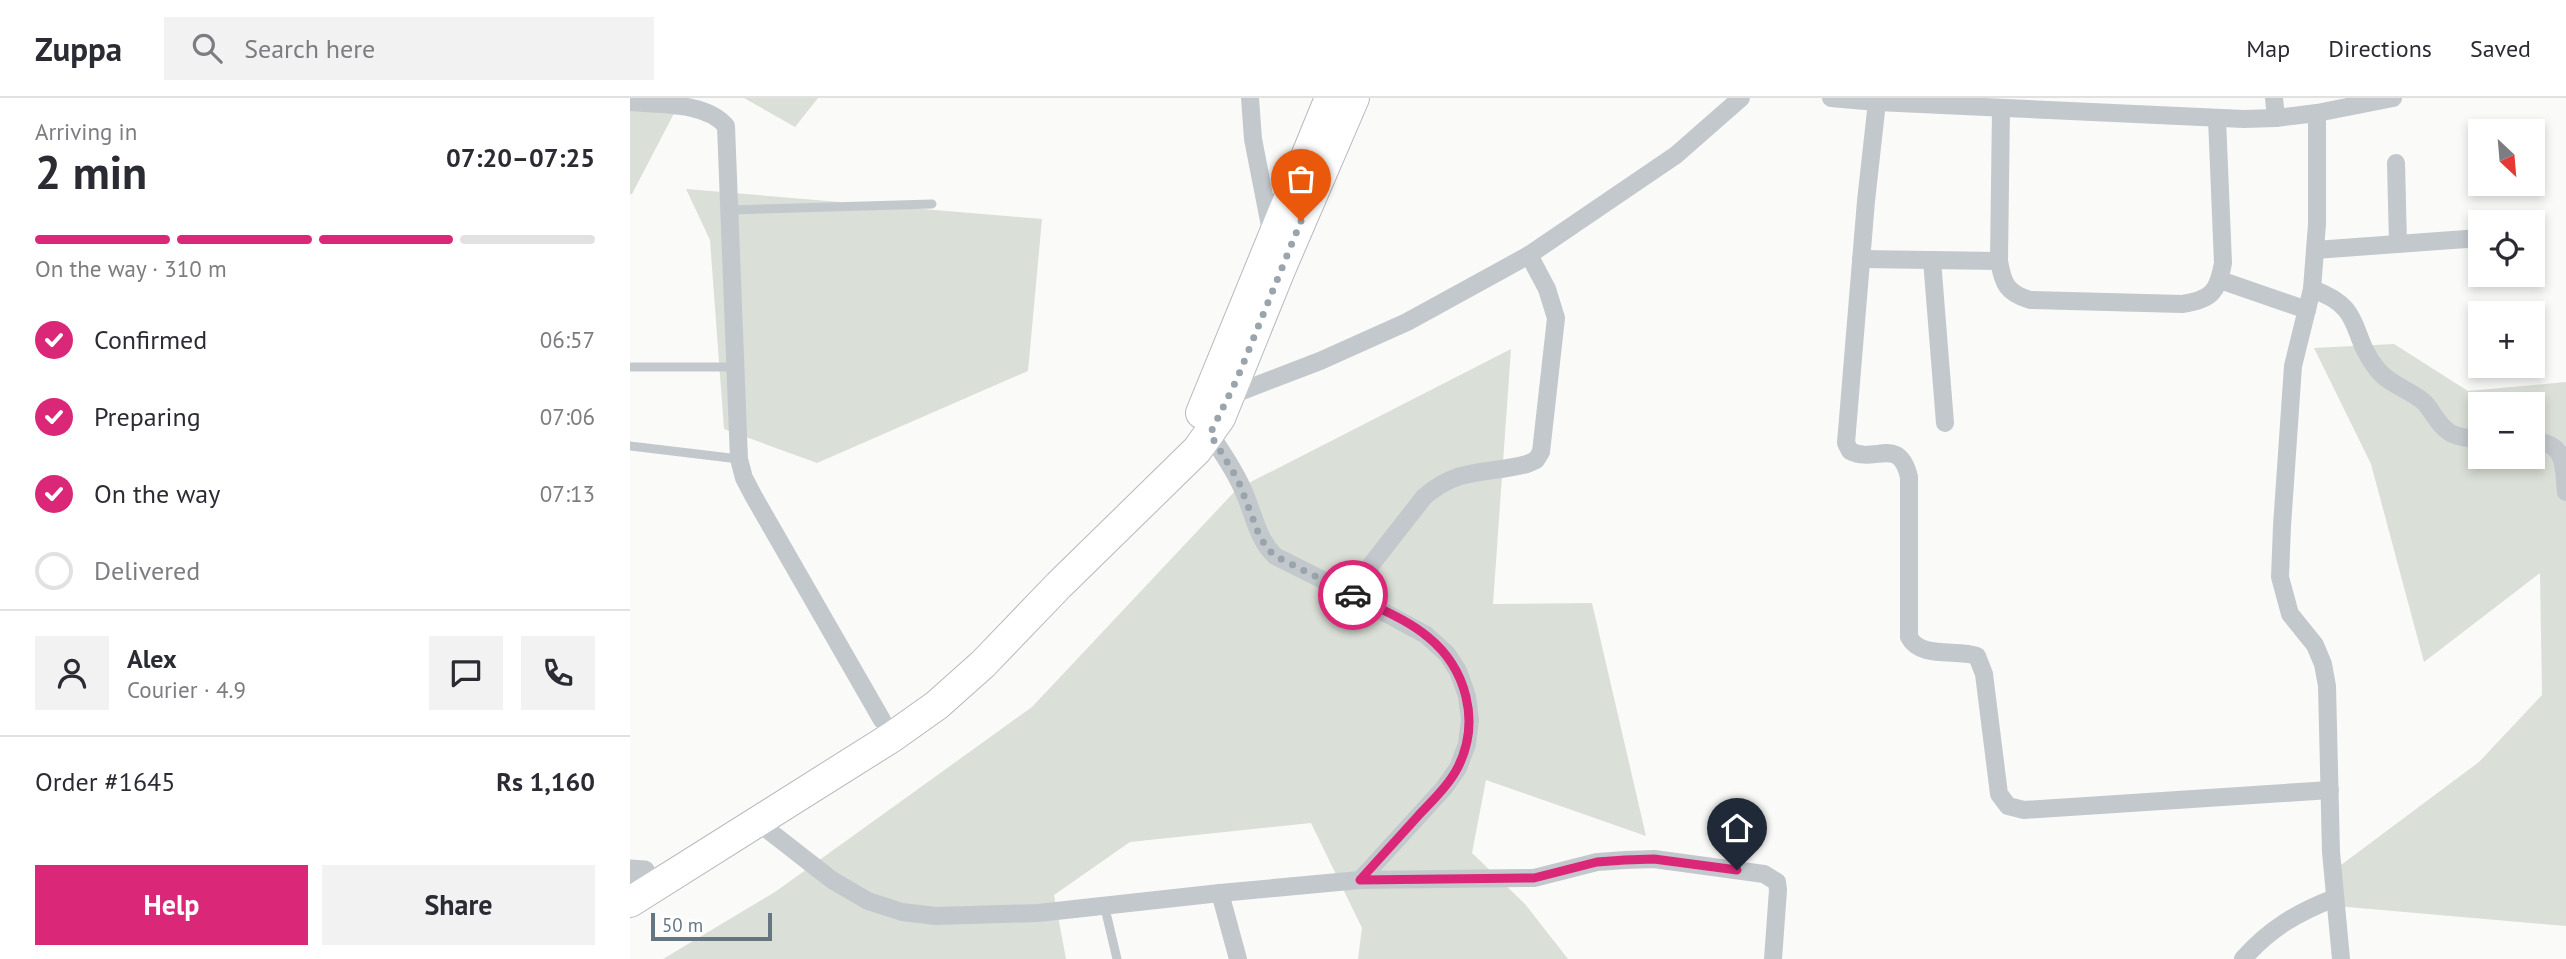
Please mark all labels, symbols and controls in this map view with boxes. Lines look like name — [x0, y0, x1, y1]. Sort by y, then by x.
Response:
search box — [164, 17, 654, 80]
text: Zuppa — [35, 27, 122, 70]
icon: search — [188, 29, 226, 67]
text: Search here — [244, 32, 375, 65]
text: Map — [2246, 33, 2290, 64]
text: Directions — [2328, 33, 2432, 64]
text: Saved — [2470, 33, 2531, 64]
text: Arriving in — [35, 117, 137, 146]
north arrow — [2468, 119, 2544, 196]
map controls — [2468, 119, 2545, 469]
text: 07:20–07:25 — [446, 141, 595, 174]
text: 2 min — [35, 142, 147, 202]
pin — [1271, 149, 1331, 221]
icon: bag — [1282, 160, 1320, 198]
button: locate — [2468, 210, 2545, 287]
text: On the way · 310 m — [35, 254, 227, 283]
button: + — [2468, 301, 2545, 378]
icon: check — [35, 321, 73, 359]
text: Confirmed — [94, 323, 207, 356]
text: 06:57 — [540, 325, 595, 354]
button: − — [2468, 392, 2545, 469]
icon: check — [35, 398, 73, 436]
text: Preparing — [94, 400, 201, 433]
text: 07:06 — [540, 402, 595, 431]
icon: check — [35, 475, 73, 513]
text: On the way — [94, 477, 220, 510]
text: 07:13 — [540, 479, 595, 508]
text: Delivered — [94, 554, 200, 587]
courier — [1318, 560, 1388, 630]
icon: car — [1334, 576, 1372, 614]
button: person — [35, 636, 109, 710]
button: chat — [429, 636, 503, 710]
button: phone — [521, 636, 595, 710]
text: Alex — [127, 642, 177, 675]
text: Courier · 4.9 — [127, 675, 246, 704]
text: Order #1645 — [35, 765, 175, 798]
text: Rs 1,160 — [496, 765, 595, 798]
pin — [1707, 798, 1767, 870]
icon: home — [1718, 809, 1756, 847]
button: Help — [35, 865, 308, 945]
button: Share — [322, 865, 595, 945]
scale bar — [651, 910, 772, 942]
text: 50 m — [662, 913, 703, 937]

